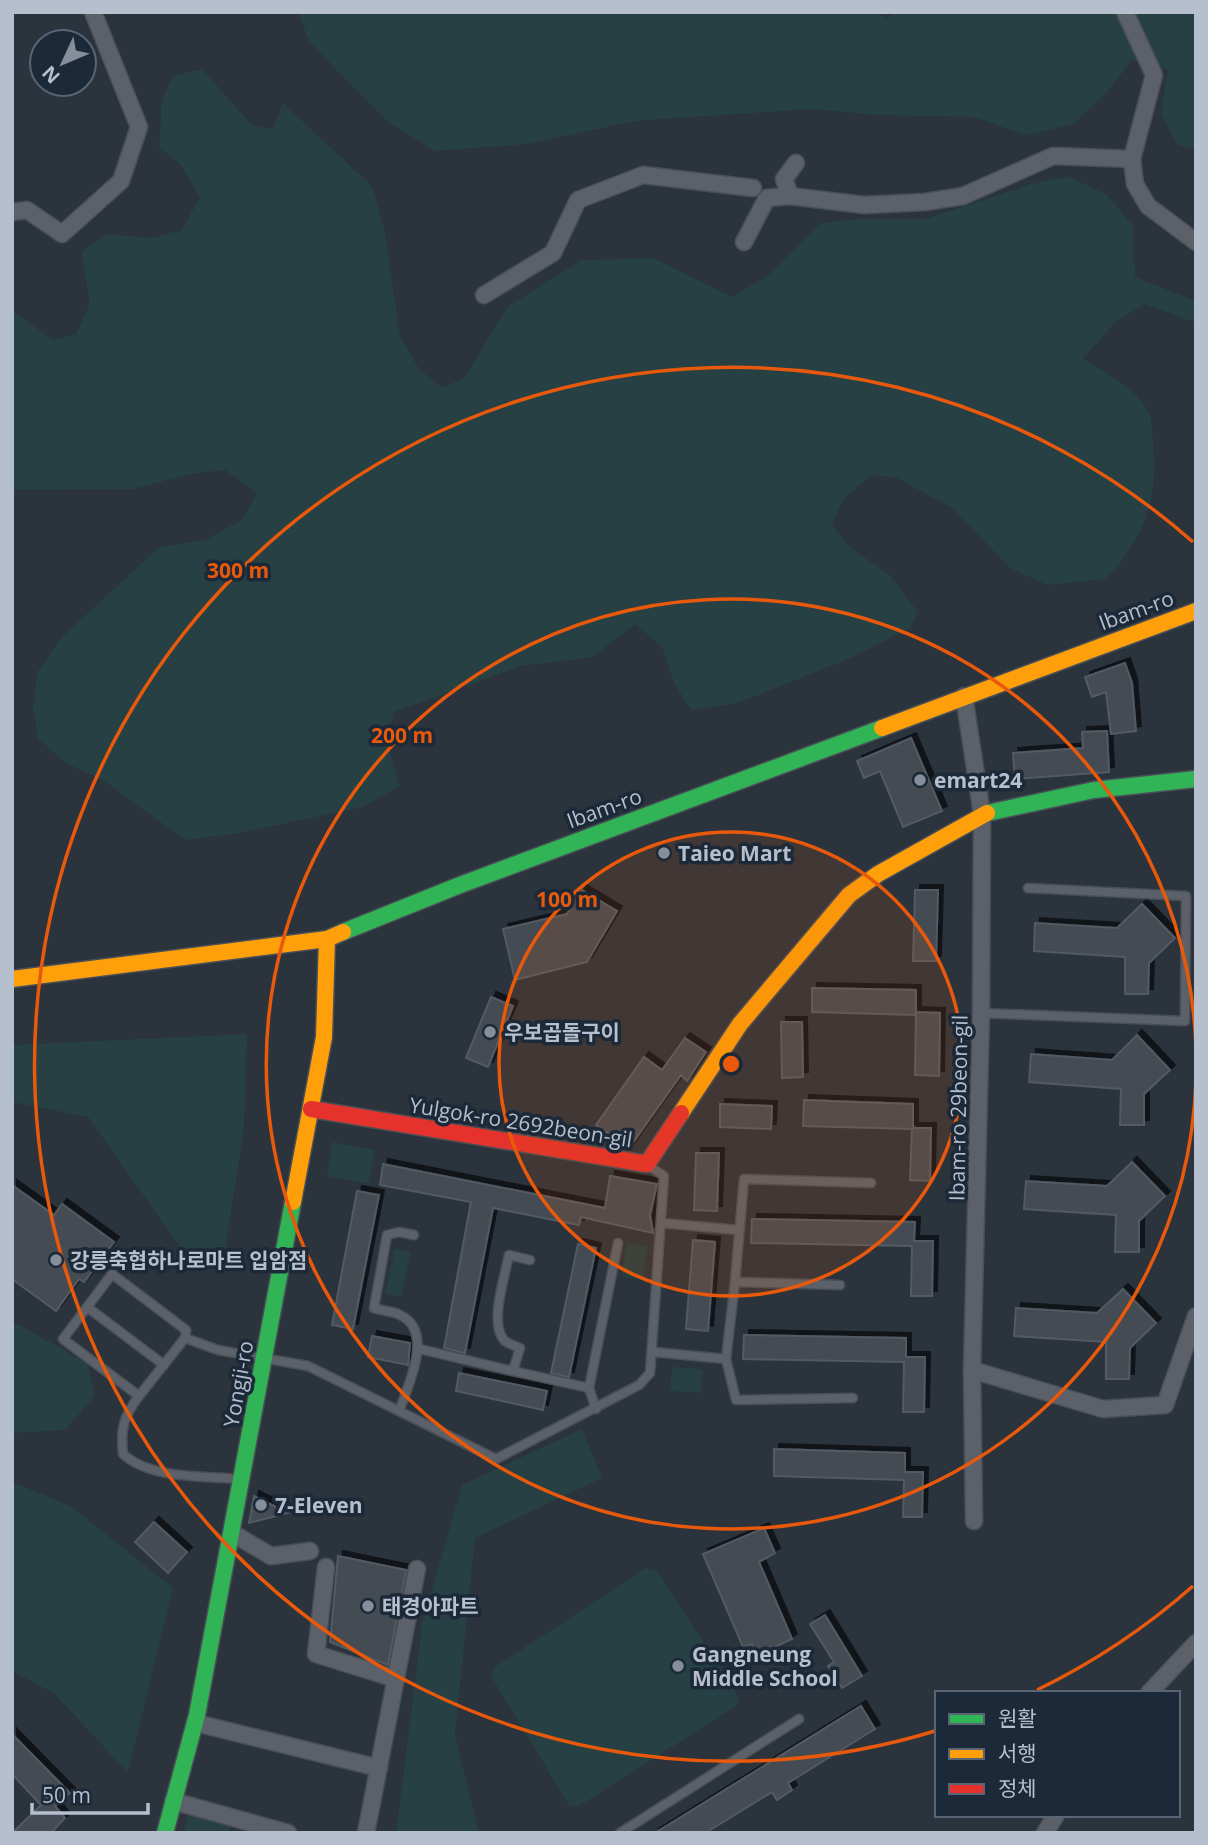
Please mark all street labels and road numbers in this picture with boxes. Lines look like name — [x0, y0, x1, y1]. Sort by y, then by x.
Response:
street label: Ibam-ro — [1095, 584, 1177, 636]
street label: Ibam-ro — [563, 782, 645, 834]
street label: Ibam-ro 29beon-gil — [942, 1015, 974, 1201]
street label: Yulgok-ro 2692beon-gil — [408, 1091, 634, 1153]
street label: Yongji-ro — [217, 1339, 259, 1429]

